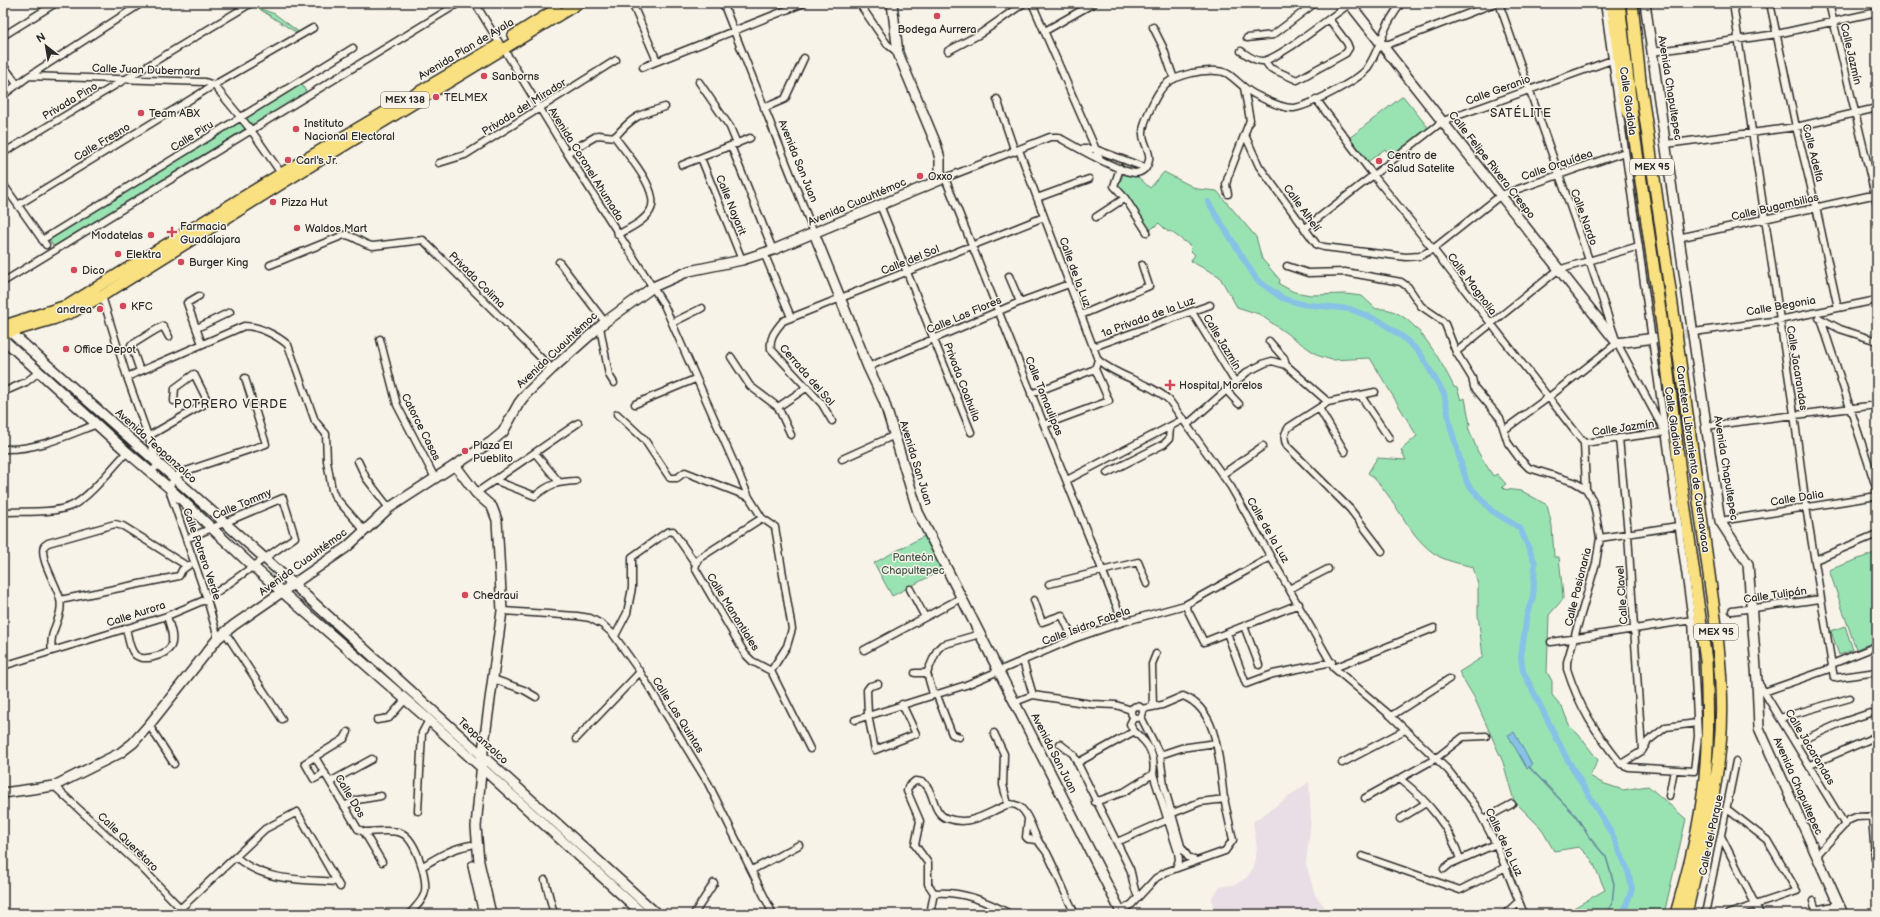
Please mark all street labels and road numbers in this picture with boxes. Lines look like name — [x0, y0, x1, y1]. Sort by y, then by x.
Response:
street label: Avenida Plan de Ayala — [416, 15, 516, 83]
street label: Calle Jazmín — [1838, 22, 1864, 86]
street label: Avenida Chapultepec — [1655, 35, 1685, 141]
street label: Calle Juan Dubernard — [92, 62, 200, 78]
street label: Calle Gladiola — [1617, 66, 1639, 136]
street label: Calle Geranio — [1464, 72, 1532, 108]
street label: Privada del Mirador — [480, 75, 569, 138]
street label: Privada Pino — [40, 79, 100, 123]
road number: MEX 138 — [381, 92, 429, 108]
street label: Avenida Coronel Ahumada — [546, 105, 626, 223]
street label: Calle Felipe Rivera Crespo — [1446, 109, 1538, 221]
street label: Calle Piru — [168, 118, 216, 154]
street label: Avenida San Juan — [776, 118, 820, 204]
street label: Calle Fresno — [72, 120, 132, 164]
street label: Calle Adelfa — [1800, 123, 1826, 183]
street label: Calle Orquídea — [1520, 147, 1594, 183]
road number: MEX 95 — [1630, 159, 1674, 175]
street label: Calle Nayarit — [713, 173, 749, 238]
street label: Avenida Cuauhtémoc — [806, 175, 908, 229]
street label: Calle Alhelí — [1281, 182, 1324, 234]
street label: Calle Nardo — [1568, 187, 1600, 247]
street label: Calle Bugambilias — [1730, 191, 1820, 223]
street label: Calle de la Luz — [1056, 235, 1094, 309]
street label: Calle del Sol — [879, 242, 941, 278]
street label: Privada Colima — [446, 249, 508, 311]
street label: Calle Magnolia — [1444, 250, 1500, 318]
street label: Calle Las Flores — [925, 293, 1004, 337]
street label: 1a Privada de la Luz — [1099, 294, 1197, 340]
street label: Calle Begonia — [1745, 294, 1817, 318]
street label: Avenida Cuauhtémoc — [514, 309, 600, 391]
street label: Calle Jazmín — [1200, 312, 1244, 372]
street label: Calle Jacarandas — [1784, 325, 1810, 412]
street label: Privada Coahuila — [941, 341, 983, 423]
street label: Cerrada del Sol — [777, 342, 837, 408]
street label: Calle Tamaulipas — [1022, 355, 1066, 438]
street label: Carretera Libramiento de Cuernavaca — [1673, 365, 1713, 553]
street label: Calle Gladiola — [1662, 386, 1684, 456]
street label: Catorce Casas — [398, 391, 444, 463]
street label: Avenida Teopanzolco — [113, 406, 199, 486]
street label: Avenida Chapultepec — [1711, 415, 1741, 521]
street label: Calle Jazmín — [1591, 417, 1655, 439]
street label: Avenida San Juan — [897, 419, 935, 507]
street label: Calle Tommy — [211, 486, 274, 522]
street label: Calle Dalia — [1769, 487, 1825, 509]
street label: Calle de la Luz — [1244, 495, 1292, 566]
street label: Calle Potrero Verde — [180, 506, 224, 602]
street label: Avenida Cuauhtémoc — [256, 526, 350, 598]
street label: Calle Pasionaria — [1562, 546, 1594, 628]
street label: Calle Clavel — [1613, 565, 1631, 625]
street label: Calle Manantiales — [704, 571, 762, 654]
street label: Calle Tulipán — [1743, 584, 1807, 606]
street label: Calle Aurora — [105, 598, 167, 630]
street label: Calle Isidro Fabela — [1040, 604, 1132, 648]
road number: MEX 95 — [1694, 624, 1738, 640]
street label: Calle Las Quintas — [649, 675, 707, 756]
street label: Calle Jacarandas — [1782, 707, 1838, 788]
street label: Avenida San Juan — [1028, 711, 1080, 795]
street label: Teopanzolco — [455, 715, 511, 767]
street label: Avenida Chapultepec — [1771, 735, 1825, 837]
street label: Calle Dos — [332, 772, 368, 820]
street label: Calle del Parque — [1696, 793, 1726, 877]
street label: Calle de la Luz — [1483, 806, 1526, 879]
street label: Calle Querétaro — [95, 810, 161, 874]

